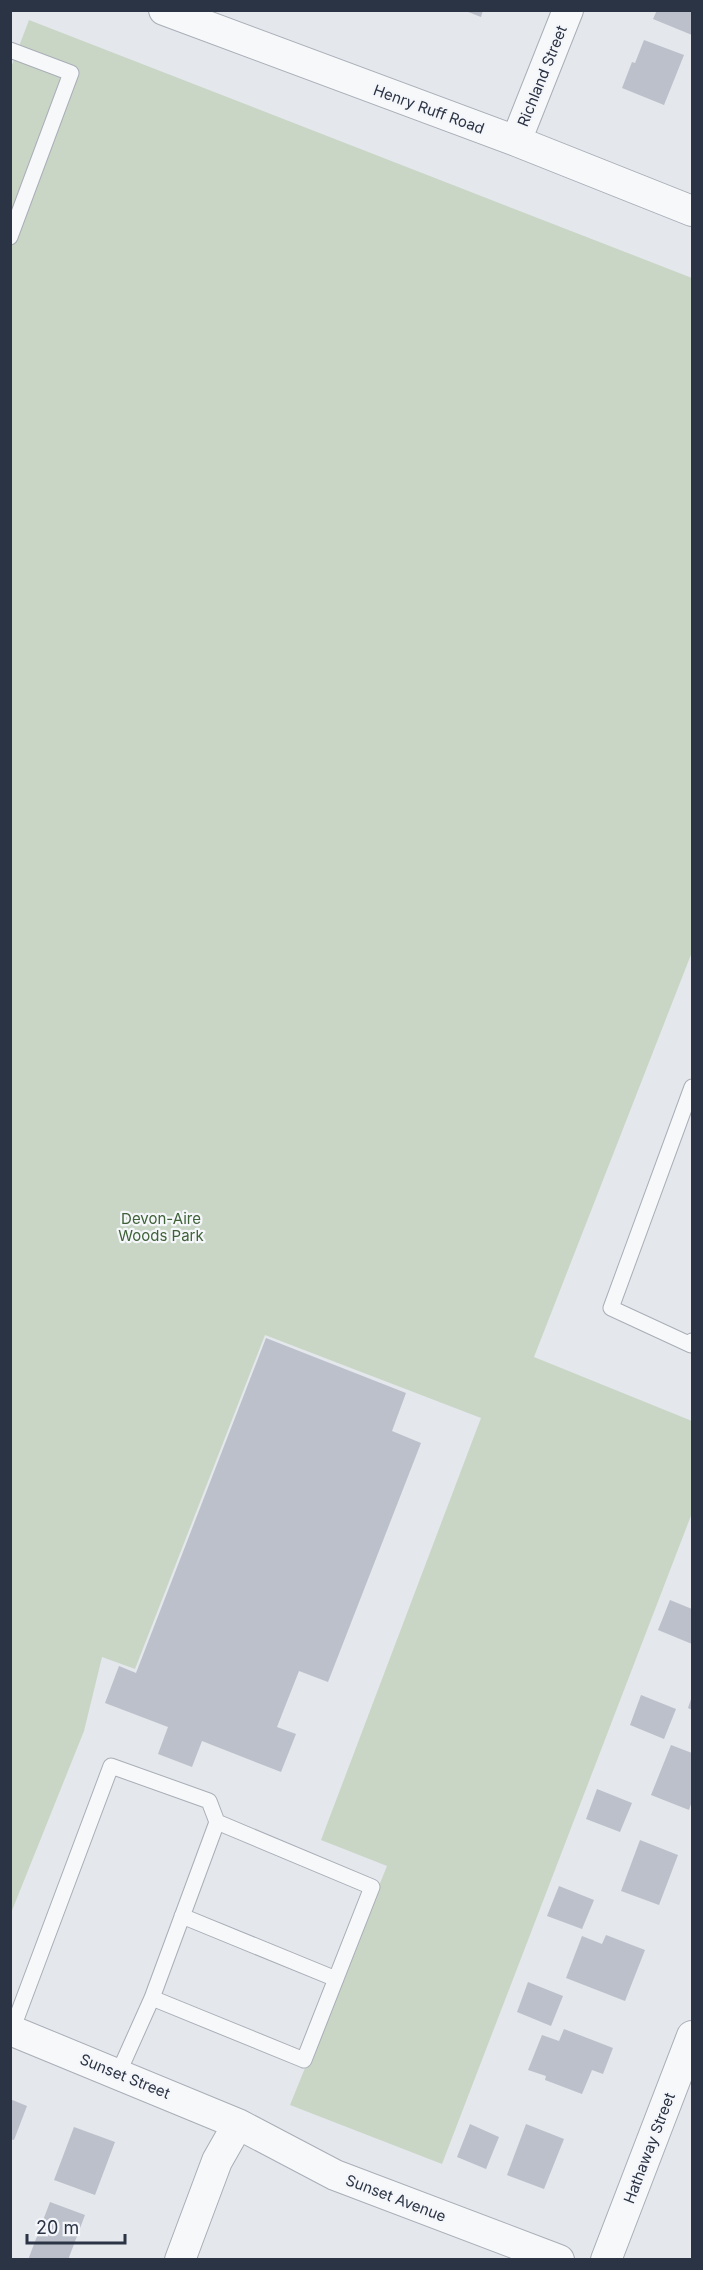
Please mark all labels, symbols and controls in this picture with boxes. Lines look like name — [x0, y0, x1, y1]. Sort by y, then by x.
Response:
street label: Richland Street — [513, 23, 571, 129]
street label: Henry Ruff Road — [371, 80, 487, 138]
park label: Devon-Aire Woods Park — [118, 1209, 204, 1245]
street label: Sunset Street — [77, 2049, 173, 2103]
street label: Hathaway Street — [619, 2090, 679, 2206]
street label: Sunset Avenue — [343, 2170, 449, 2226]
scale bar — [27, 2207, 124, 2245]
text: 20 m — [36, 2217, 79, 2238]

